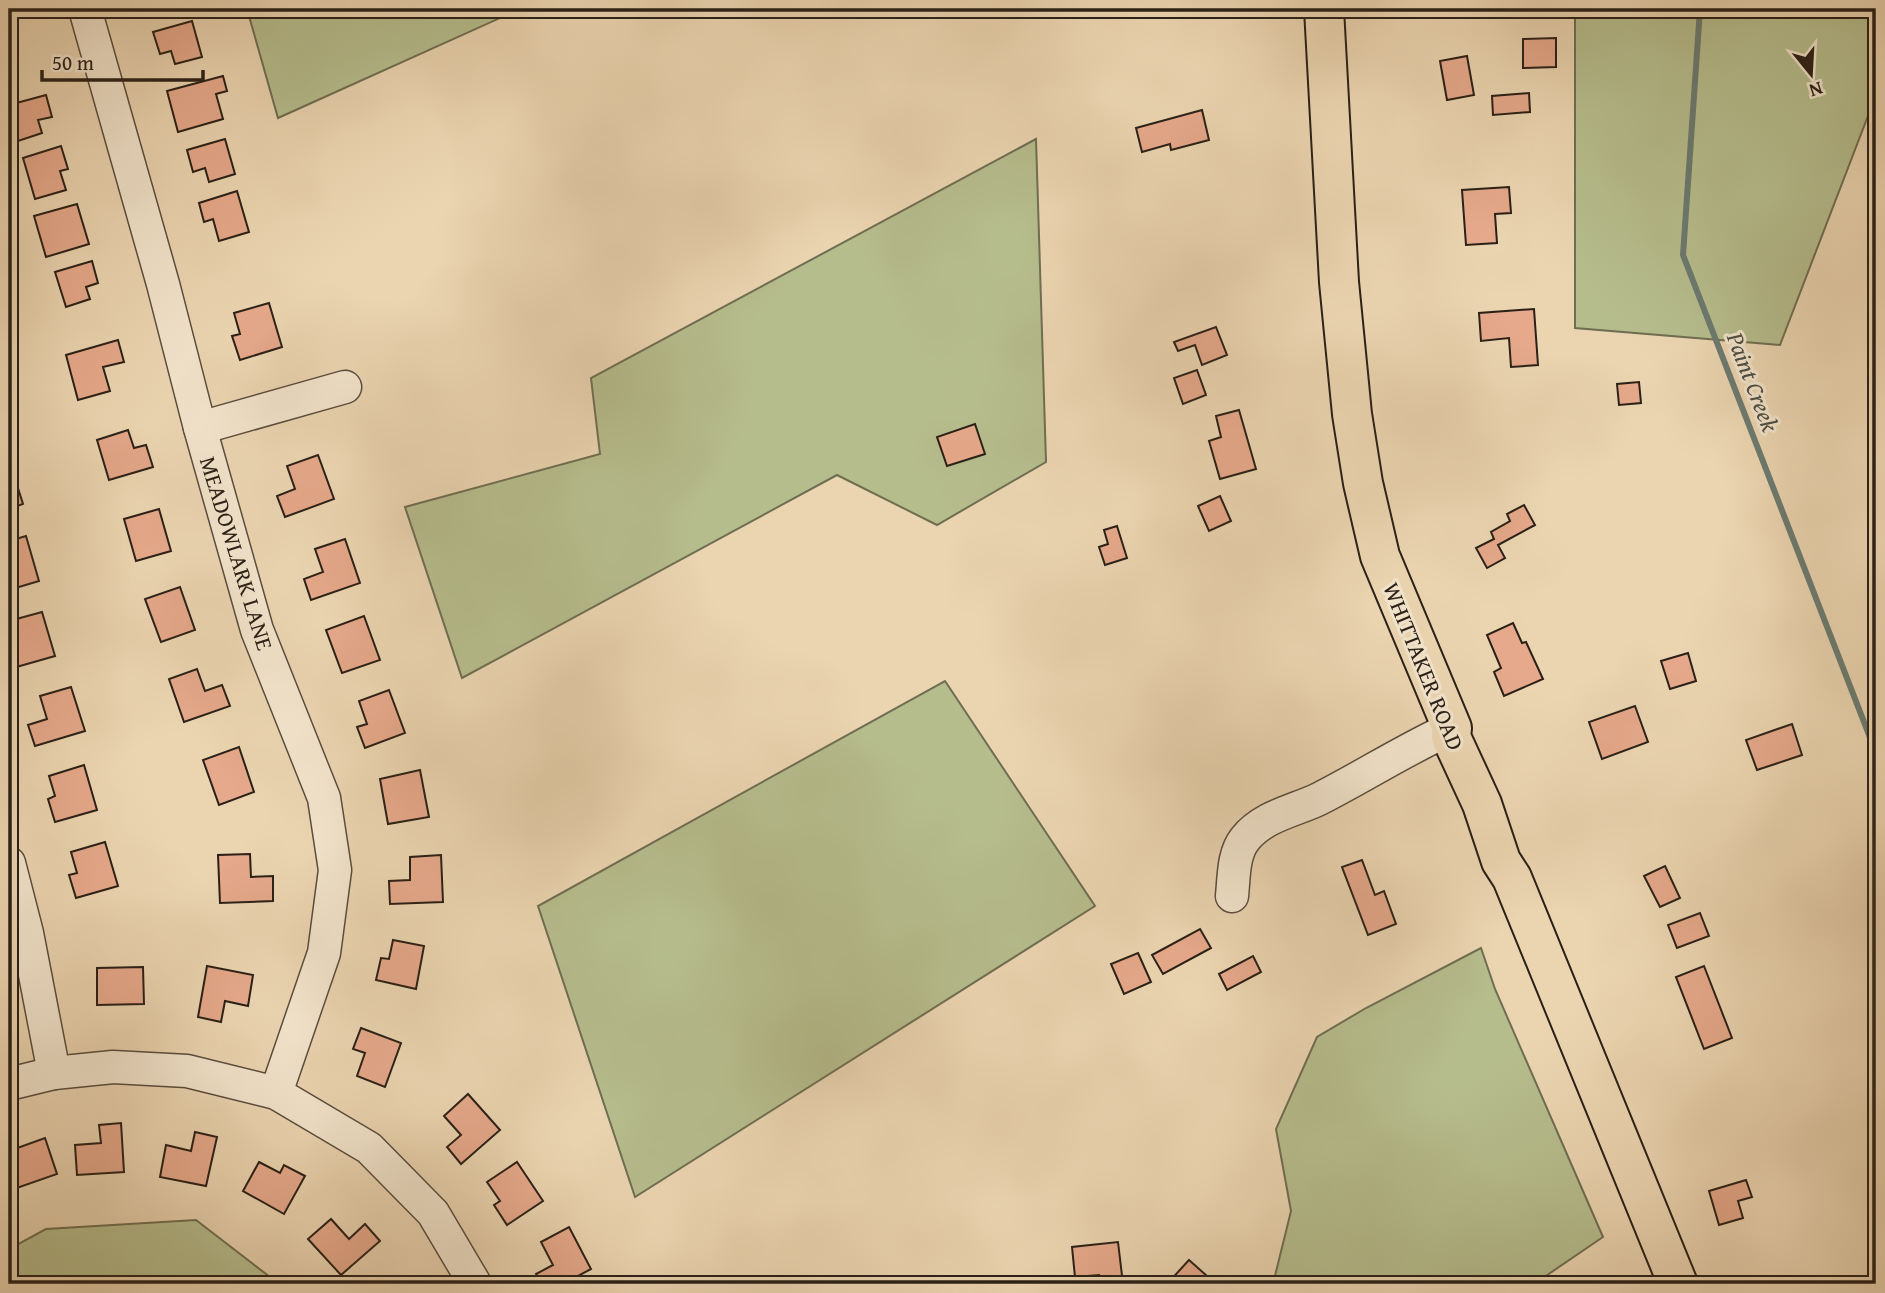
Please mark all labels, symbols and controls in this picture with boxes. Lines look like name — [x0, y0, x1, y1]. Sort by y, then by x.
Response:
scale bar — [42, 38, 203, 82]
north arrow — [1776, 38, 1846, 108]
text: 50 m — [52, 47, 94, 78]
text: N — [1806, 75, 1827, 106]
water label: Paint Creek — [1718, 326, 1788, 437]
street label: MEADOWLARK LANE — [192, 452, 282, 654]
street label: WHITTAKER ROAD — [1375, 577, 1473, 755]

